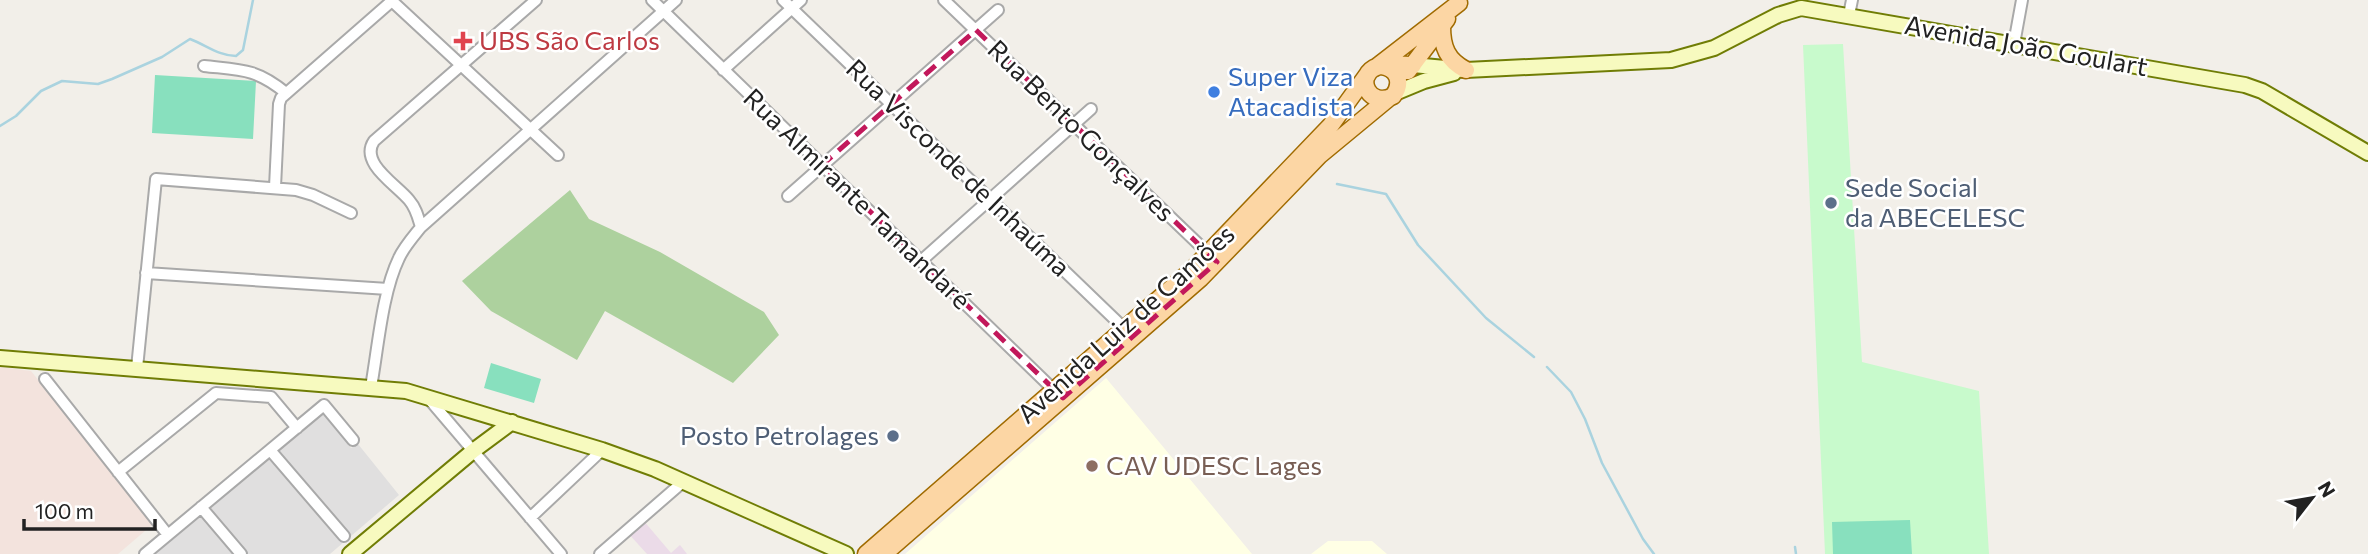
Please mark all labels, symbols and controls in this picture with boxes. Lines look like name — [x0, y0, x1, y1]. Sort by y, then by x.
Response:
street label: Avenida João Goulart — [1902, 8, 2150, 81]
place label: UBS São Carlos — [479, 24, 660, 55]
marker: UBS São Carlos — [453, 31, 473, 51]
street label: Rua Bento Gonçalves — [982, 33, 1182, 227]
street label: Rua Visconde de Inhaúma — [841, 52, 1077, 282]
place label: Super Viza Atacadista — [1228, 60, 1353, 121]
street label: Rua Almirante Tamandaré — [738, 81, 978, 315]
marker: Super Viza Atacadista — [1206, 84, 1222, 100]
place label: Sede Social da ABECELESC — [1845, 171, 2025, 232]
marker: Sede Social da ABECELESC — [1823, 195, 1839, 211]
street label: Avenida Luiz de Camões — [1010, 217, 1240, 429]
place label: Posto Petrolages — [680, 419, 879, 450]
marker: Posto Petrolages — [885, 428, 901, 444]
place label: CAV UDESC Lages — [1106, 449, 1322, 480]
marker: CAV UDESC Lages — [1084, 458, 1100, 474]
north arrow — [2277, 463, 2347, 533]
text: N — [2313, 477, 2341, 501]
scale bar — [24, 488, 156, 532]
text: 100 m — [35, 498, 94, 523]

